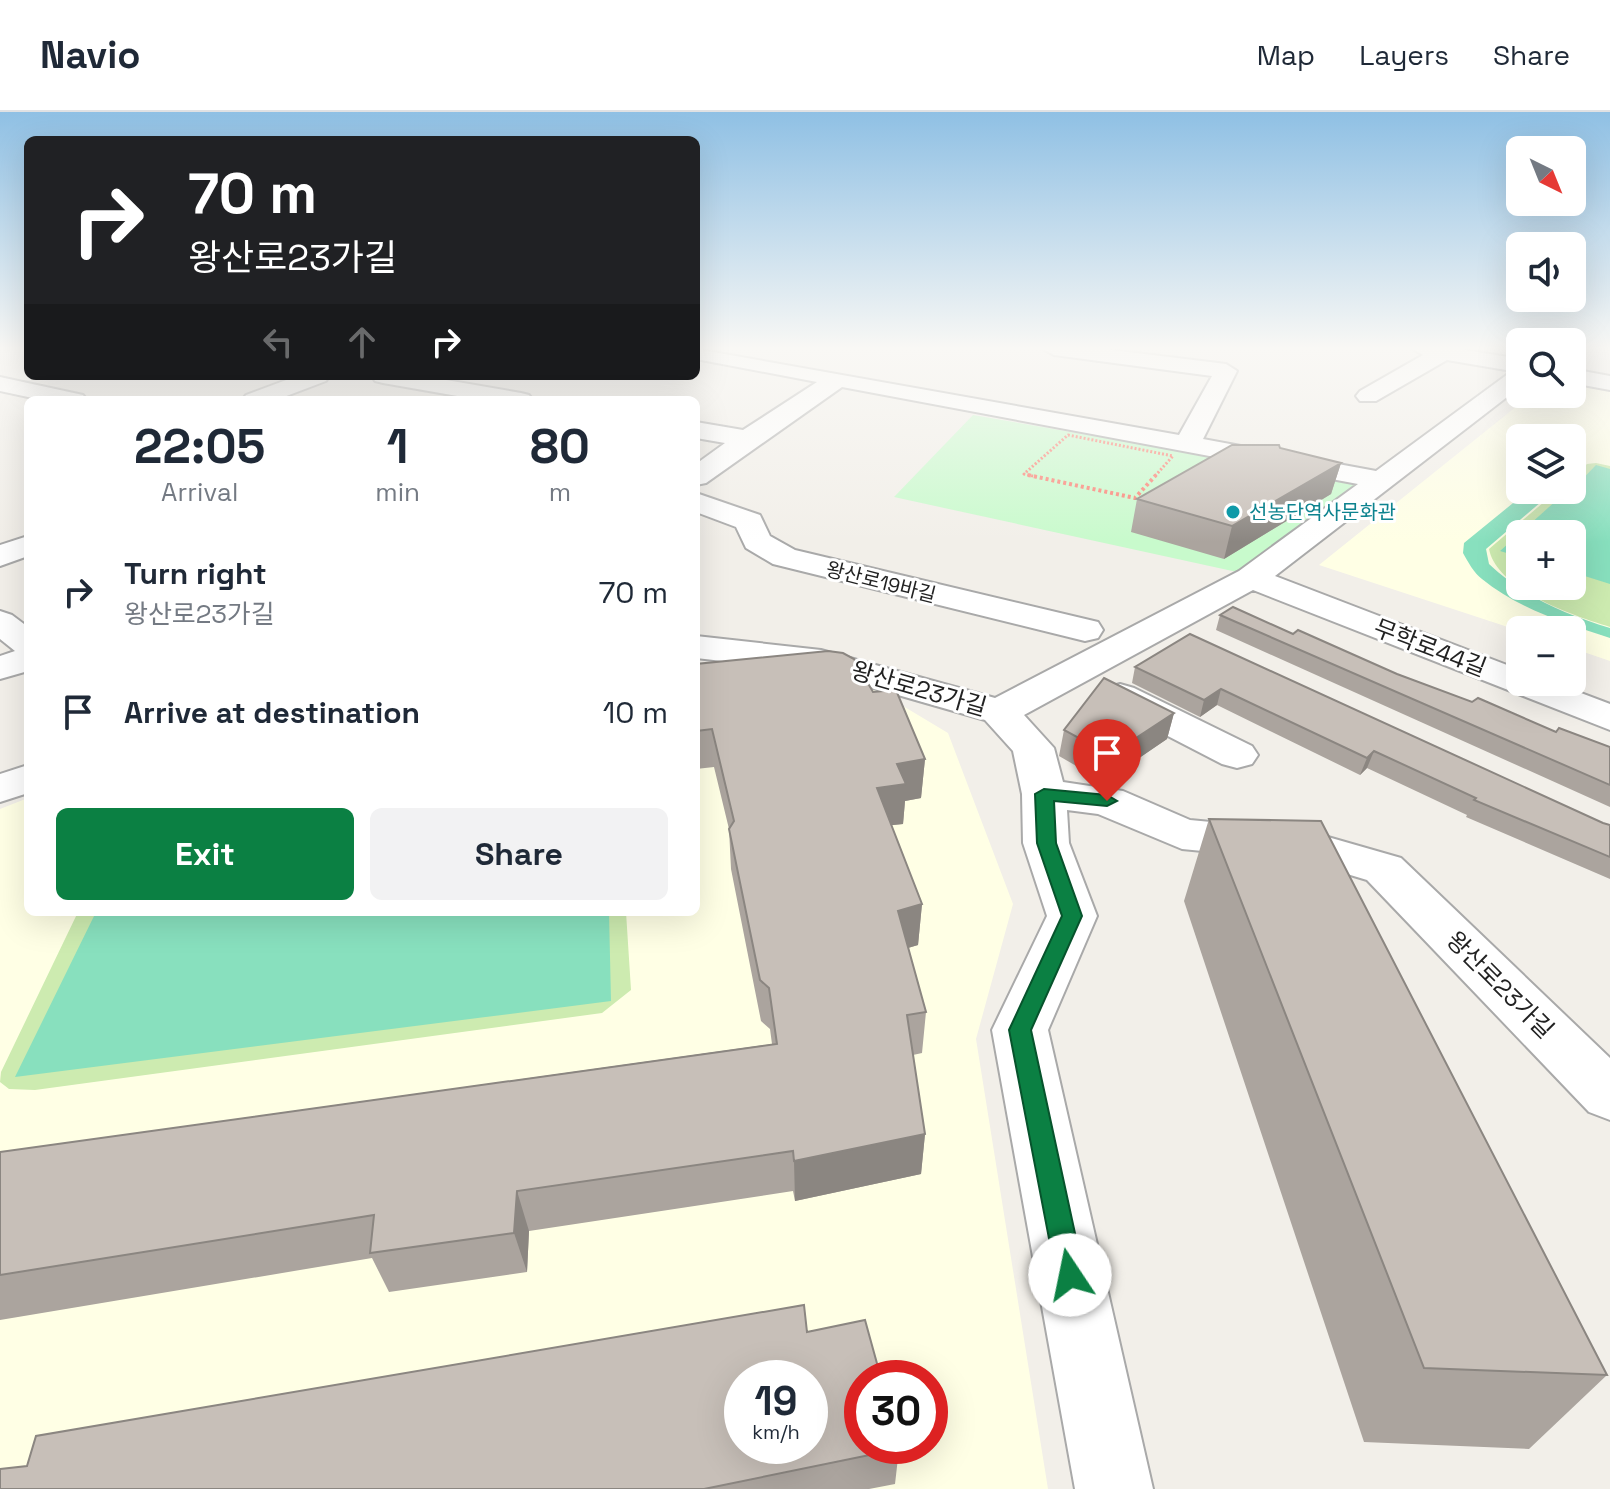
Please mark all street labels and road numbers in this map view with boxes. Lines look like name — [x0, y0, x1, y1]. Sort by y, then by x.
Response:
street label: 왕산로19바길 — [823, 556, 939, 608]
street label: 무학로44길 — [1369, 612, 1491, 683]
street label: 왕산로23가길 — [848, 654, 990, 723]
street label: 왕산로23가길 — [1440, 924, 1561, 1045]

